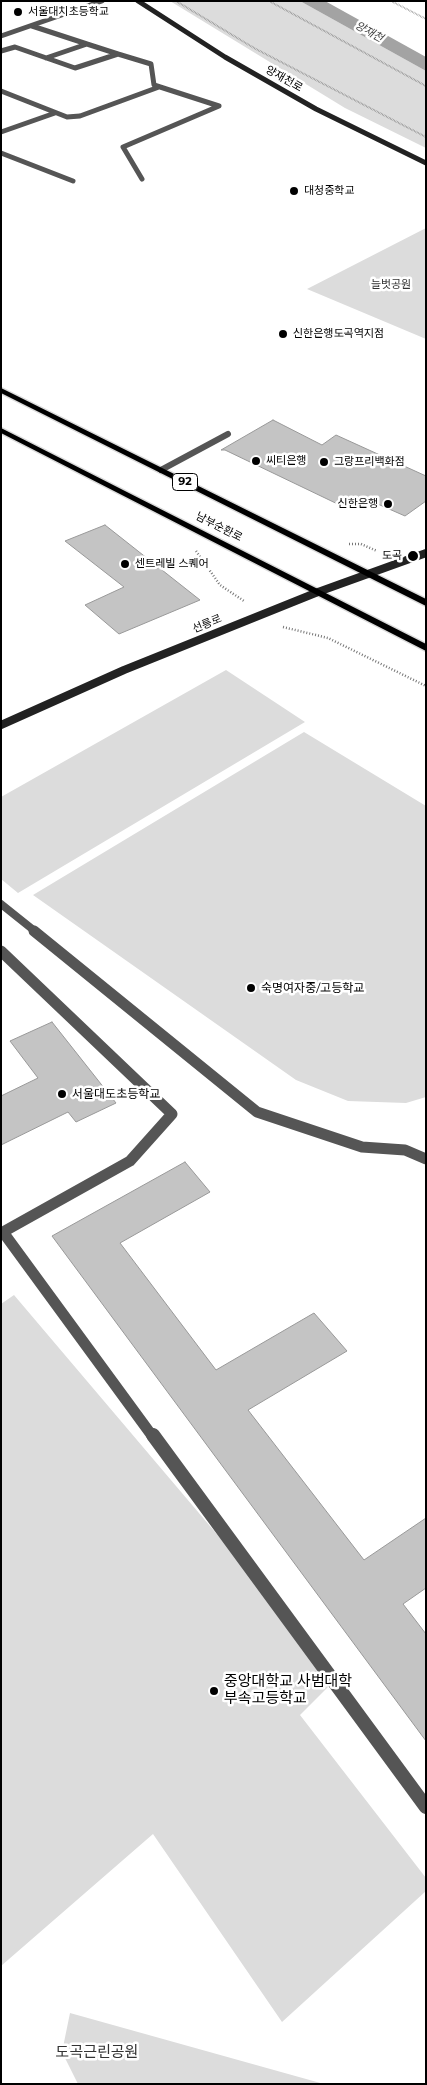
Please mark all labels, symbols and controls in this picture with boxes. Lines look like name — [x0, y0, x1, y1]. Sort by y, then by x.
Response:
place label: 서울대치초등학교 — [28, 5, 109, 19]
marker: 서울대치초등학교 — [12, 6, 24, 18]
water label: 양재천 — [353, 19, 385, 45]
street label: 양재천로 — [263, 63, 305, 95]
place label: 대청중학교 — [304, 184, 355, 198]
marker: 대청중학교 — [288, 185, 300, 197]
park label: 늘벗공원 — [371, 278, 411, 292]
place label: 신한은행도곡역지점 — [293, 327, 384, 341]
marker: 신한은행도곡역지점 — [277, 328, 289, 340]
place label: 씨티은행 — [266, 454, 306, 468]
marker: 씨티은행 — [250, 455, 262, 467]
place label: 그랑프리백화점 — [334, 455, 405, 469]
marker: 그랑프리백화점 — [318, 456, 330, 468]
road number: 92 — [172, 474, 198, 491]
place label: 신한은행 — [338, 497, 378, 511]
marker: 신한은행 — [382, 498, 394, 510]
street label: 남부순환로 — [193, 510, 245, 544]
place label: 도곡 — [382, 549, 402, 563]
marker: 도곡 — [406, 549, 420, 563]
place label: 센트레빌 스퀘어 — [135, 557, 209, 571]
marker: 센트레빌 스퀘어 — [119, 558, 131, 570]
street label: 선릉로 — [190, 612, 224, 636]
place label: 숙명여자중/고등학교 — [261, 981, 364, 995]
marker: 숙명여자중/고등학교 — [245, 982, 257, 994]
place label: 서울대도초등학교 — [72, 1087, 160, 1101]
marker: 서울대도초등학교 — [56, 1088, 68, 1100]
place label: 중앙대학교 사범대학 부속고등학교 — [224, 1673, 352, 1708]
marker: 중앙대학교 사범대학 부속고등학교 — [208, 1685, 220, 1697]
park label: 도곡근린공원 — [56, 2044, 138, 2062]

